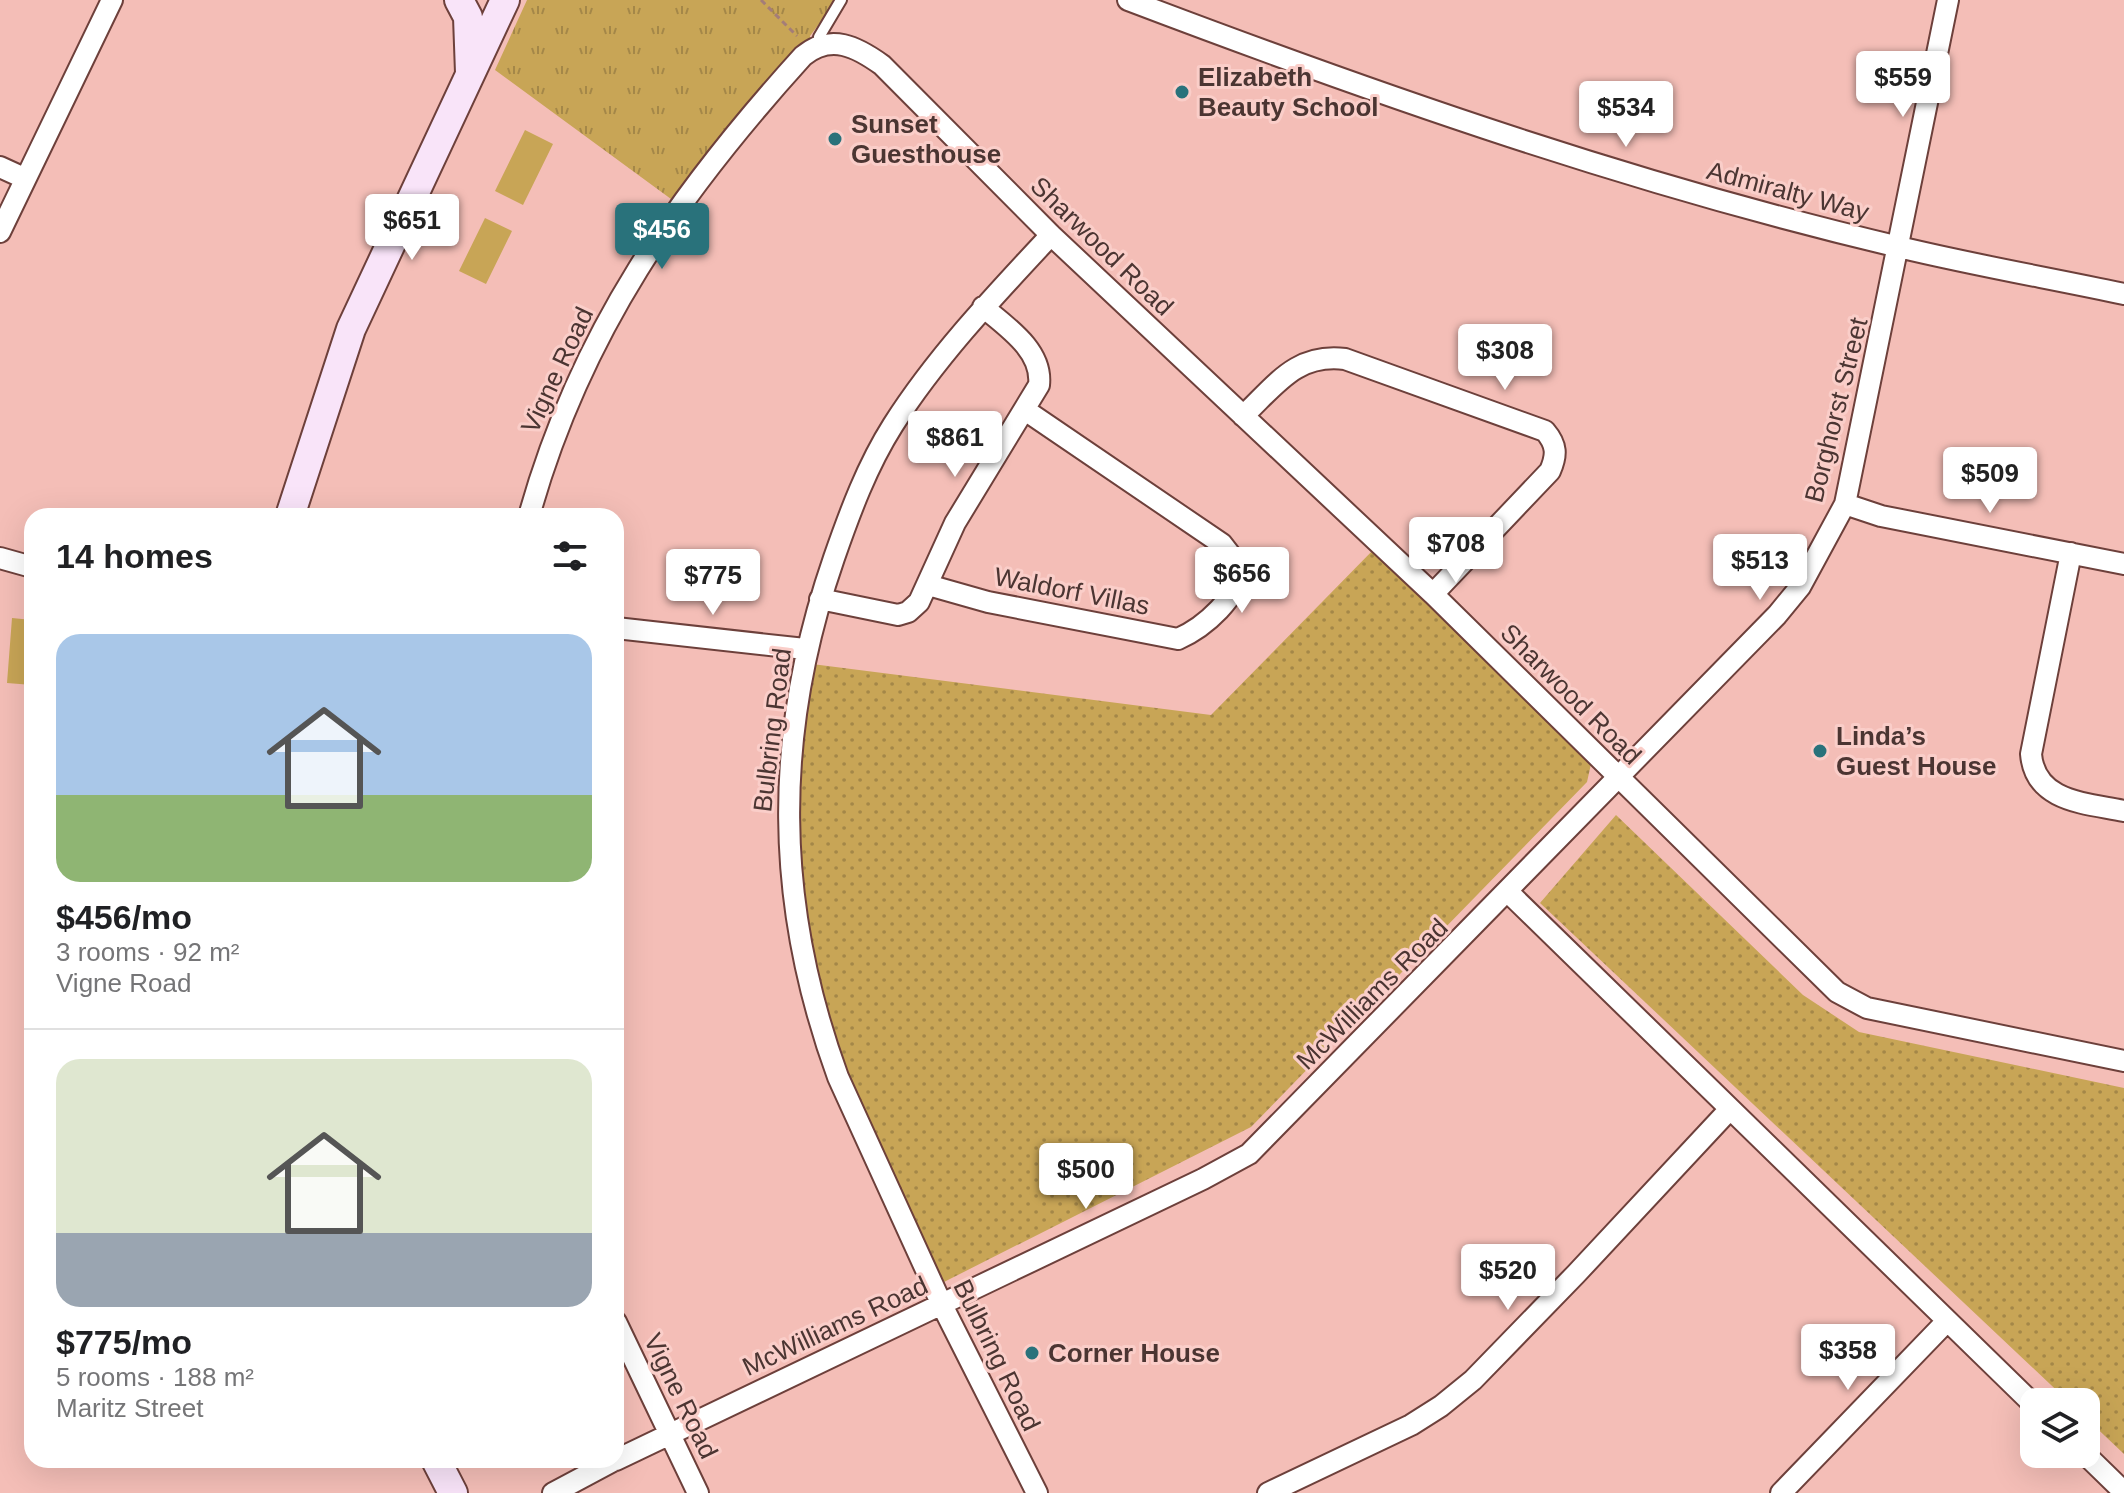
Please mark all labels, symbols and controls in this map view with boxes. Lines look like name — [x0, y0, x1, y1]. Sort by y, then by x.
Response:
pin: $559 — [1856, 51, 1950, 119]
place label: Elizabeth Beauty School — [1198, 62, 1379, 122]
text: $559 — [1874, 62, 1932, 92]
pin: $534 — [1579, 81, 1673, 149]
marker: Elizabeth Beauty School — [1173, 83, 1191, 101]
text: $534 — [1597, 92, 1655, 122]
place label: Sunset Guesthouse — [851, 109, 1001, 169]
marker: Sunset Guesthouse — [826, 130, 844, 148]
street label: Admiralty Way — [1704, 155, 1872, 227]
street label: Sharwood Road — [1025, 170, 1179, 322]
pin: $651 — [365, 194, 459, 262]
pin: $456 — [615, 203, 709, 271]
text: $651 — [383, 205, 441, 235]
text: $456 — [633, 214, 691, 244]
street label: Vigne Road — [515, 302, 599, 438]
street label: Borghorst Street — [1799, 314, 1874, 505]
pin: $308 — [1458, 324, 1552, 392]
text: $308 — [1476, 335, 1534, 365]
pin: $861 — [908, 411, 1002, 479]
text: $861 — [926, 422, 984, 452]
pin: $509 — [1943, 447, 2037, 515]
text: $509 — [1961, 458, 2019, 488]
pin: $708 — [1409, 517, 1503, 585]
text: $708 — [1427, 528, 1485, 558]
icon: filters — [548, 534, 592, 578]
pin: $513 — [1713, 534, 1807, 602]
text: 14 homes — [56, 537, 213, 575]
text: $513 — [1731, 545, 1789, 575]
pin: $656 — [1195, 547, 1289, 615]
pin: $775 — [666, 549, 760, 617]
text: $656 — [1213, 558, 1271, 588]
text: $775 — [684, 560, 742, 590]
street label: Waldorf Villas — [992, 561, 1152, 621]
street label: Sharwood Road — [1494, 617, 1648, 771]
street label: Bulbring Road — [747, 646, 797, 814]
icon: home — [252, 686, 396, 830]
place label: Linda’s Guest House — [1836, 721, 1996, 781]
marker: Linda’s Guest House — [1811, 742, 1829, 760]
text: $456/mo — [56, 898, 192, 936]
street label: McWilliams Road — [1290, 912, 1454, 1076]
text: 3 rooms · 92 m² — [56, 937, 240, 967]
text: Vigne Road — [56, 968, 191, 998]
icon: home — [252, 1111, 396, 1255]
pin: $500 — [1039, 1143, 1133, 1211]
text: $500 — [1057, 1154, 1115, 1184]
pin: $520 — [1461, 1244, 1555, 1312]
text: $520 — [1479, 1255, 1537, 1285]
street label: McWilliams Road — [738, 1270, 932, 1382]
street label: Bulbring Road — [947, 1274, 1047, 1436]
text: $775/mo — [56, 1323, 192, 1361]
pin: $358 — [1801, 1324, 1895, 1392]
street label: Vigne Road — [638, 1329, 724, 1463]
text: $358 — [1819, 1335, 1877, 1365]
place label: Corner House — [1048, 1338, 1220, 1368]
marker: Corner House — [1023, 1344, 1041, 1362]
text: 5 rooms · 188 m² — [56, 1362, 254, 1392]
map controls — [2020, 1388, 2100, 1468]
button: layers — [2020, 1388, 2100, 1468]
text: Maritz Street — [56, 1393, 203, 1423]

